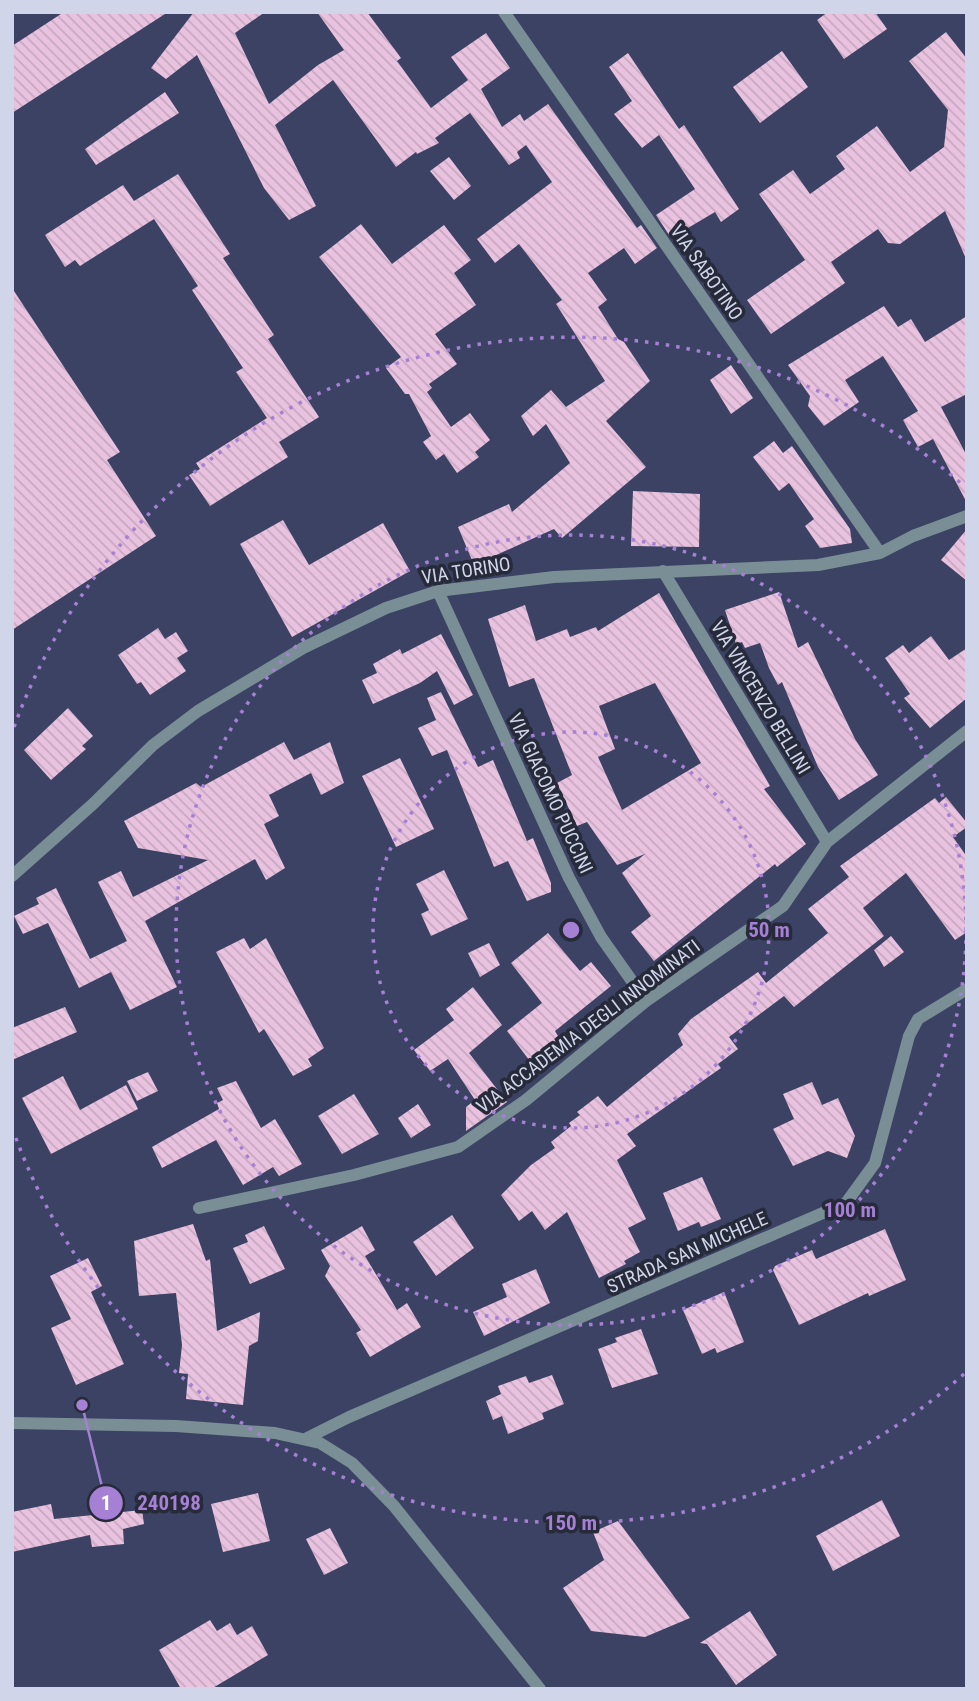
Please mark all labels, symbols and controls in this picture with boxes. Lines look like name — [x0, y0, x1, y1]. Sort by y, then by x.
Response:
street label: VIA SABOTINO — [665, 220, 748, 324]
street label: VIA TORINO — [420, 552, 512, 589]
street label: VIA VINCENZO BELLINI — [706, 616, 815, 778]
street label: VIA GIACOMO PUCCINI — [503, 709, 598, 877]
centre of rings — [559, 918, 583, 942]
text: 50 m — [748, 918, 790, 942]
street label: VIA ACCADEMIA DEGLI INNOMINATI — [472, 935, 705, 1118]
text: 100 m — [824, 1198, 876, 1222]
street label: STRADA SAN MICHELE — [603, 1207, 771, 1298]
callout: 240198 — [88, 1482, 215, 1524]
text: 1 — [101, 1491, 111, 1515]
text: 240198 — [137, 1491, 201, 1515]
text: 150 m — [545, 1511, 597, 1535]

